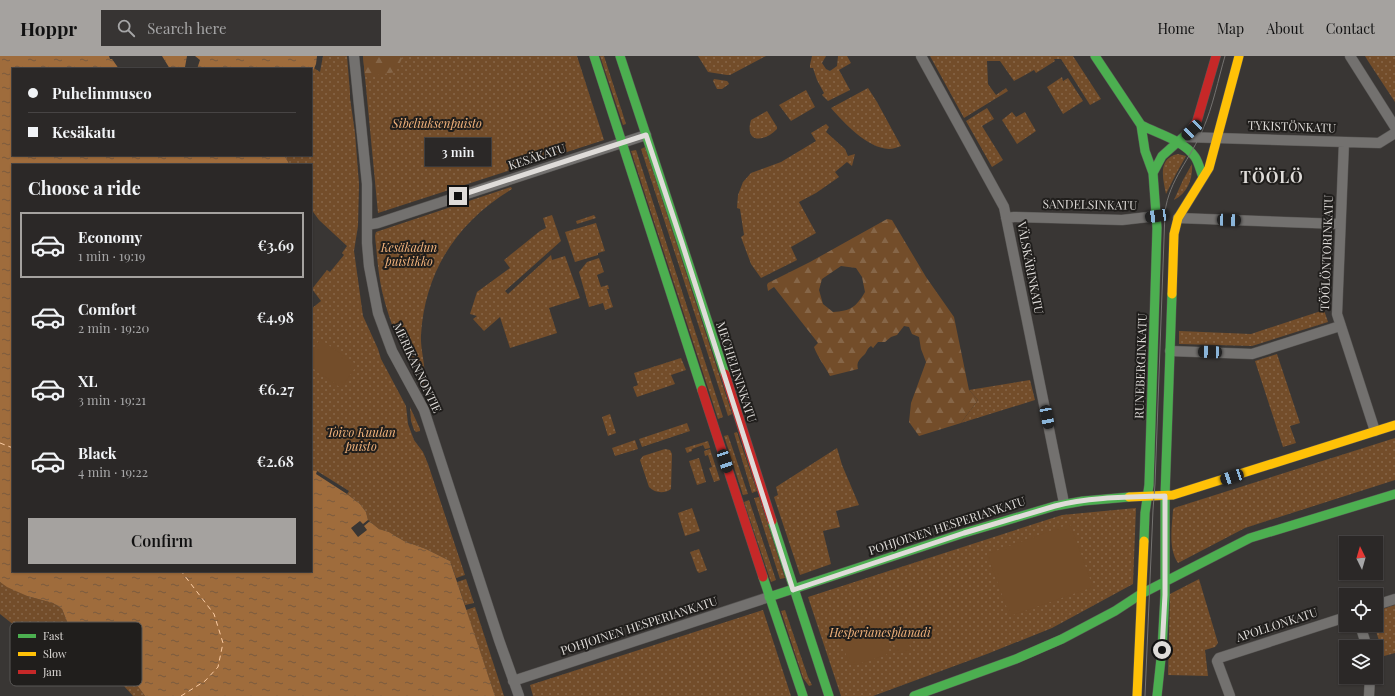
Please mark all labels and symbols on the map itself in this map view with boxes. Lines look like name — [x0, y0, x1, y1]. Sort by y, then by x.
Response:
park label: Sibeliuksenpuisto — [391, 115, 482, 131]
street label: TYKISTÖNKATU — [1248, 116, 1336, 136]
car — [1179, 117, 1205, 143]
callout: 3 min — [425, 138, 491, 166]
street label: KESÄKATU — [506, 139, 567, 173]
district label: TÖÖLÖ — [1240, 166, 1304, 187]
route end — [449, 187, 467, 205]
street label: TÖÖLÖNTORINKATU — [1316, 194, 1336, 311]
street label: SANDELSINKATU — [1043, 195, 1137, 213]
car — [1144, 208, 1170, 224]
car — [1217, 214, 1241, 226]
street label: VÄLSKÄRINKATU — [1014, 219, 1048, 315]
park label: Kesäkadun puistikko — [380, 239, 437, 269]
street label: RUNEBERGINKATU — [1130, 313, 1150, 419]
street label: MECHELININKATU — [713, 319, 761, 424]
street label: MERIKANNONTIE — [390, 320, 446, 415]
car — [1198, 346, 1222, 358]
car — [1039, 404, 1055, 430]
park label: Toivo Kuulan puisto — [326, 424, 396, 454]
car — [716, 448, 734, 474]
car — [1219, 468, 1245, 486]
street label: POHJOINEN HESPERIANKATU — [866, 492, 1027, 558]
north arrow — [1339, 536, 1383, 580]
street label: POHJOINEN HESPERIANKATU — [558, 592, 719, 658]
street label: APOLLONKATU — [1233, 603, 1320, 645]
legend — [10, 622, 142, 686]
park label: Hesperianesplanadi — [828, 624, 931, 640]
text: Fast — [43, 628, 63, 643]
route start — [1153, 641, 1171, 659]
text: Slow — [43, 646, 67, 661]
text: Jam — [42, 664, 62, 679]

